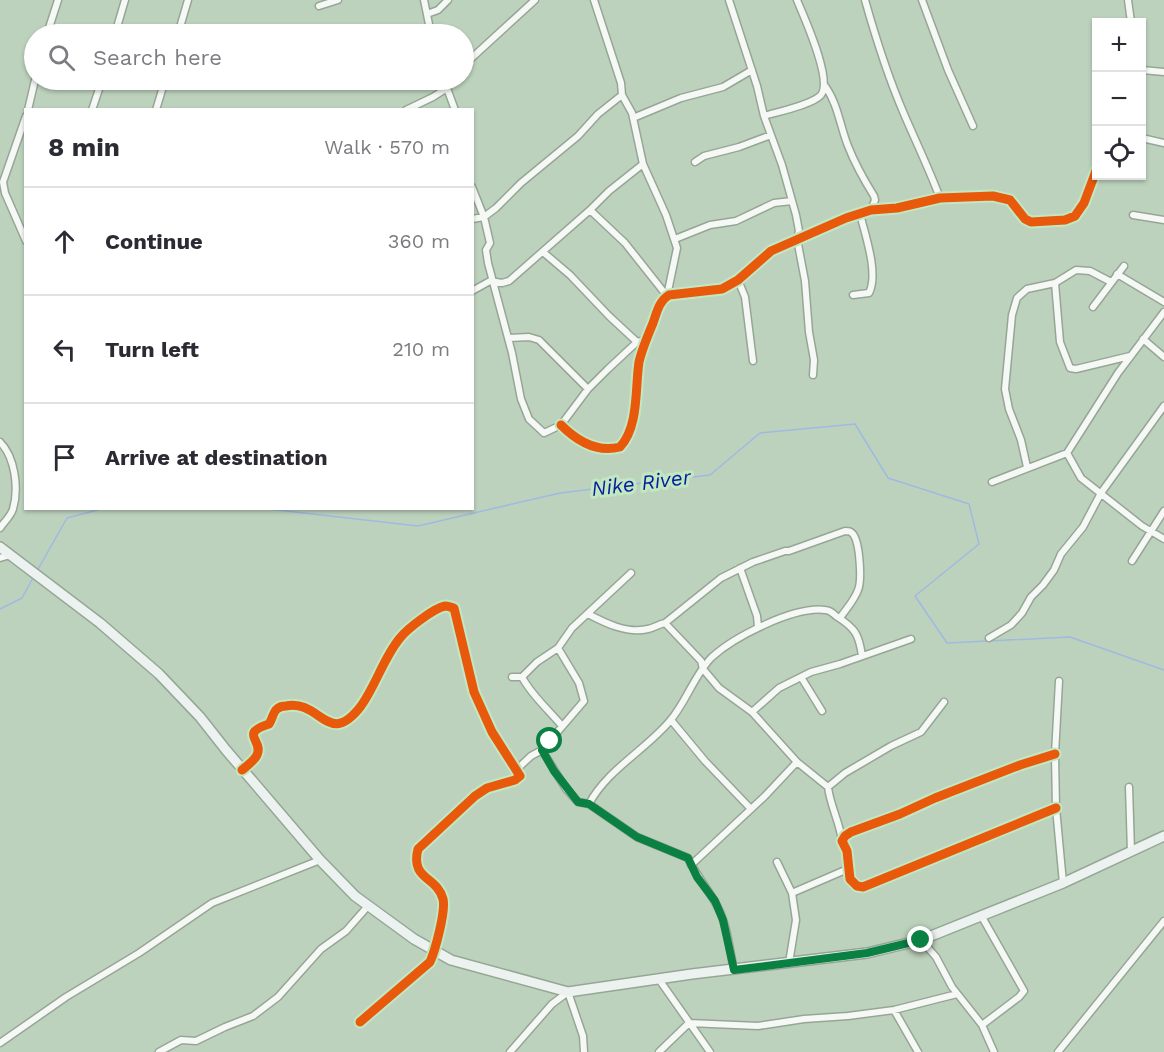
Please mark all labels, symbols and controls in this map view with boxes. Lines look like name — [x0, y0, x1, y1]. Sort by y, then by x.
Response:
map controls — [1092, 18, 1146, 180]
button: + — [1092, 18, 1146, 72]
search box — [24, 24, 474, 90]
icon: search — [45, 41, 78, 74]
text: Search here — [93, 45, 222, 70]
button: − — [1092, 72, 1146, 126]
button: locate — [1092, 126, 1146, 180]
text: 8 min — [48, 132, 120, 162]
text: Walk · 570 m — [324, 135, 450, 159]
icon: ahead — [48, 225, 81, 258]
text: Continue — [105, 229, 203, 254]
text: 360 m — [388, 229, 450, 253]
icon: left — [48, 333, 81, 366]
text: Turn left — [105, 337, 199, 362]
text: 210 m — [392, 337, 450, 361]
icon: arrive — [48, 441, 81, 474]
text: Arrive at destination — [105, 445, 328, 470]
water label: Nike River — [590, 464, 693, 501]
route start — [536, 727, 562, 753]
route end — [907, 926, 933, 952]

